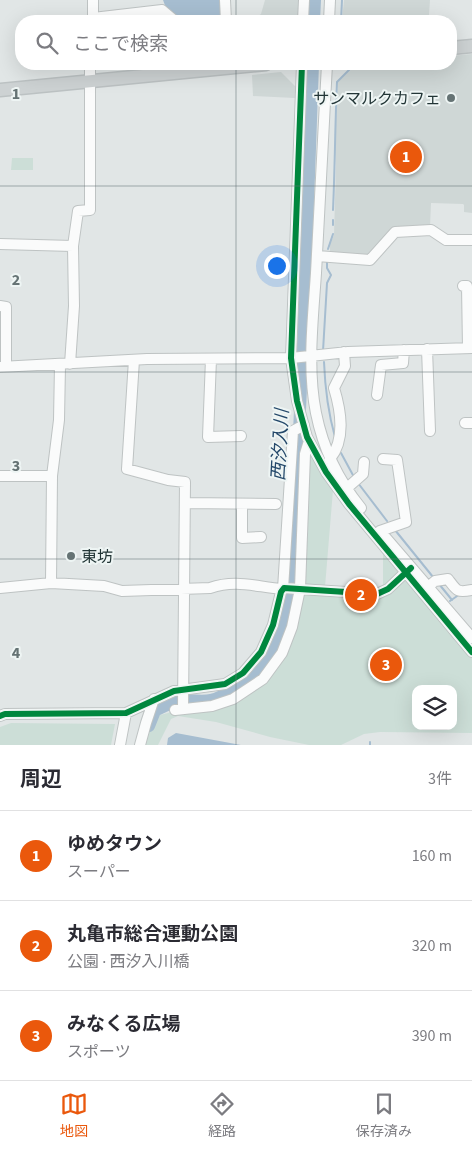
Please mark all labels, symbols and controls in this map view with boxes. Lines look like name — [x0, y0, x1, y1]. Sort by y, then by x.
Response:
search box — [15, 15, 457, 70]
icon: search — [33, 29, 61, 57]
text: ここで検索 — [73, 31, 168, 58]
text: 1 — [12, 83, 20, 105]
place label: サンマルクカフェ — [313, 88, 441, 110]
marker: サンマルクカフェ — [445, 92, 457, 104]
pin: 1 — [390, 138, 422, 176]
your location — [264, 253, 290, 279]
text: 2 — [12, 269, 20, 291]
water label: 西汐入川 — [266, 406, 295, 482]
text: 3 — [12, 455, 20, 477]
place label: 東坊 — [81, 546, 113, 568]
marker: 東坊 — [65, 550, 77, 562]
pin: 2 — [345, 576, 377, 614]
text: 4 — [12, 642, 21, 664]
pin: 3 — [370, 646, 402, 684]
map controls — [412, 685, 457, 730]
button: layers — [412, 685, 457, 730]
text: 周辺 — [20, 764, 62, 794]
text: 3件 — [428, 768, 452, 790]
text: ゆめタウン — [67, 831, 162, 858]
text: 1 — [32, 845, 40, 867]
text: 160 m — [412, 845, 452, 867]
text: スーパー — [67, 861, 131, 883]
text: 丸亀市総合運動公園 — [67, 921, 238, 948]
text: 2 — [32, 935, 40, 957]
text: 320 m — [412, 935, 452, 957]
text: 公園 · 西汐入川橋 — [67, 951, 189, 973]
text: みなくる広場 — [67, 1011, 181, 1038]
text: 3 — [32, 1025, 40, 1047]
text: 390 m — [412, 1025, 452, 1047]
text: スポーツ — [67, 1041, 131, 1063]
tab: 地図 — [60, 1090, 88, 1142]
tab: 経路 — [208, 1090, 236, 1142]
tab: 保存済み — [356, 1090, 412, 1142]

